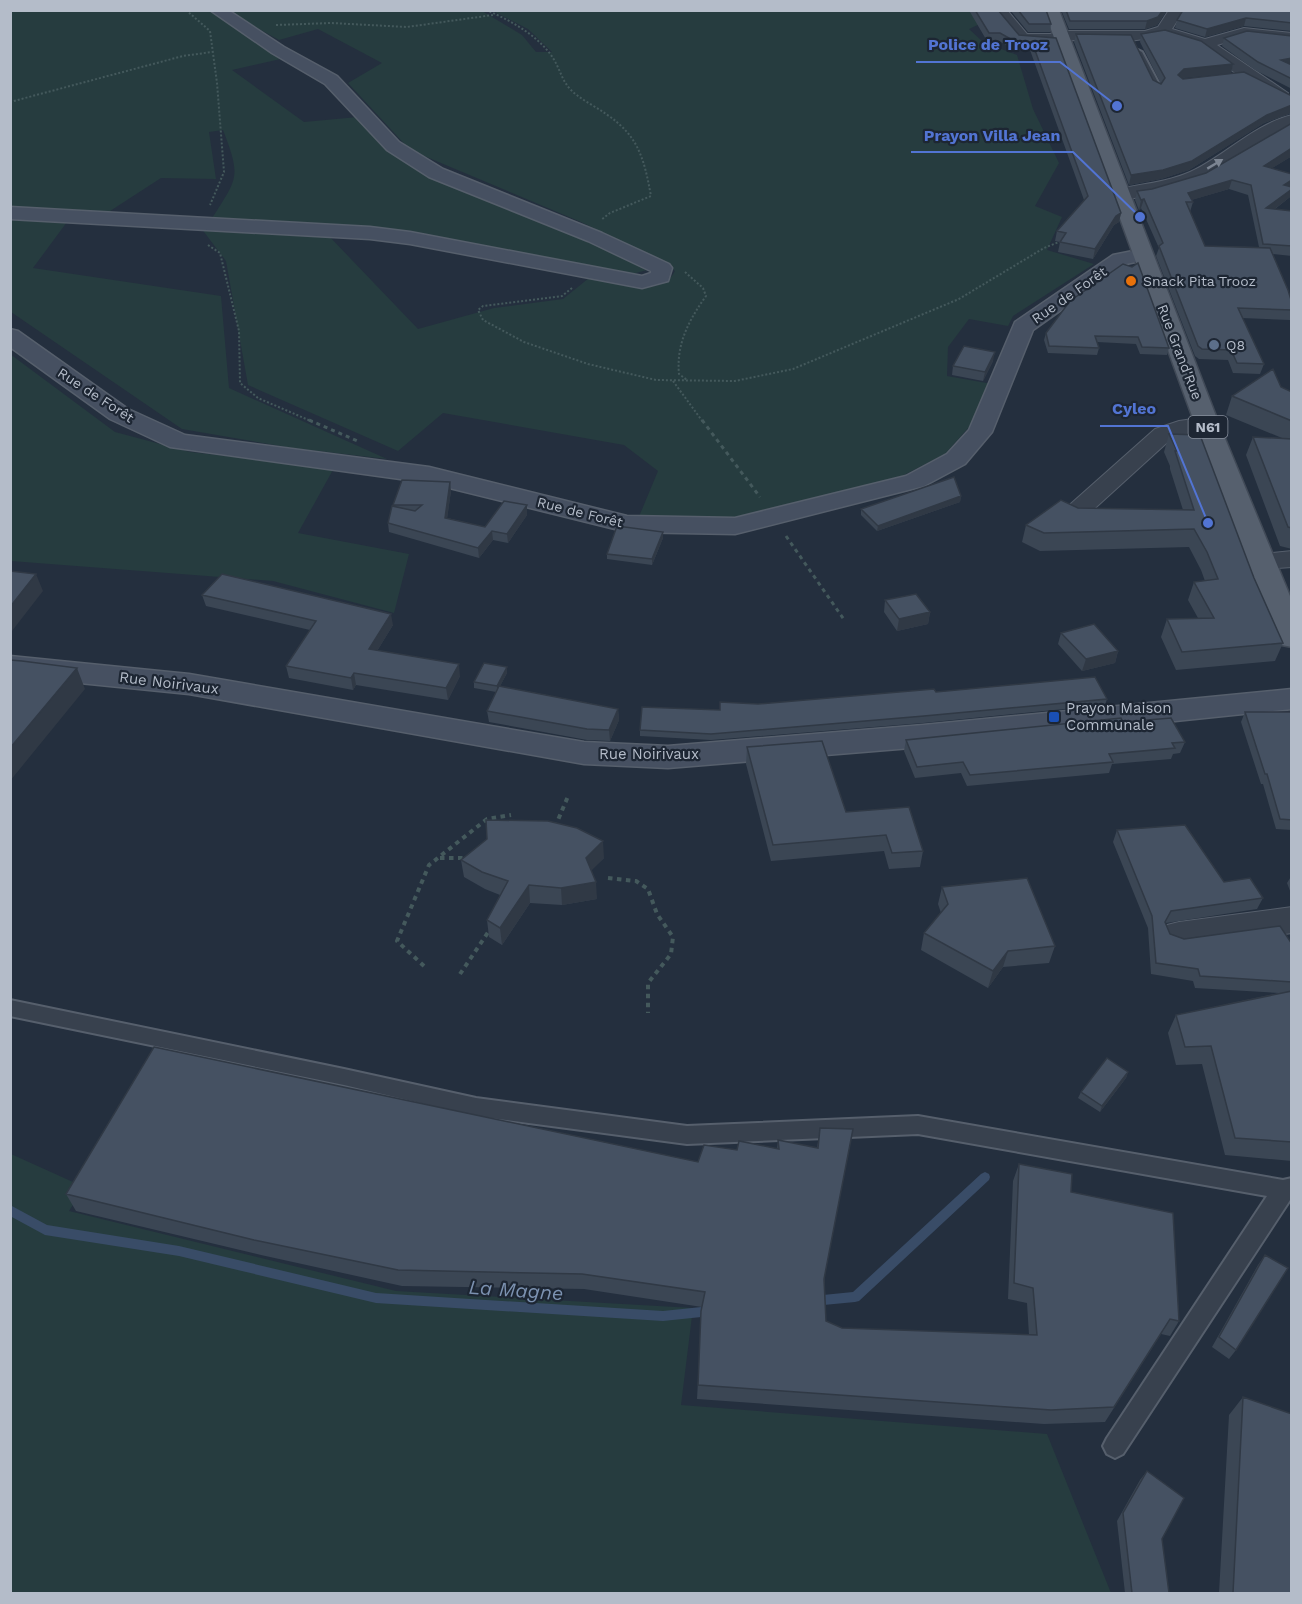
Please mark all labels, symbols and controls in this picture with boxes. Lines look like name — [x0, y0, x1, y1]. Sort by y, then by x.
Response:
callout: Police de Trooz — [916, 28, 1060, 62]
text: Police de Trooz — [928, 35, 1048, 54]
callout: Prayon Villa Jean — [911, 118, 1073, 152]
text: Prayon Villa Jean — [924, 126, 1060, 145]
one-way arrow — [1207, 159, 1223, 170]
street label: Rue de Forêt — [1029, 263, 1110, 327]
place label: Snack Pita Trooz — [1143, 273, 1256, 289]
marker: Snack Pita Trooz — [1124, 274, 1138, 288]
street label: Rue Grand'Rue — [1154, 302, 1206, 402]
place label: Q8 — [1226, 337, 1245, 353]
marker: Q8 — [1207, 338, 1221, 352]
street label: Rue de Forêt — [55, 364, 137, 426]
callout: Cyleo — [1100, 392, 1168, 426]
text: Cyleo — [1112, 399, 1156, 418]
road number: N61 — [1188, 416, 1228, 438]
street label: Rue de Forêt — [536, 494, 625, 530]
street label: Rue Noirivaux — [118, 668, 220, 698]
place label: Prayon Maison Communale — [1066, 699, 1172, 734]
marker: Prayon Maison Communale — [1047, 710, 1061, 724]
street label: Rue Noirivaux — [599, 745, 699, 763]
water label: La Magne — [468, 1275, 564, 1305]

